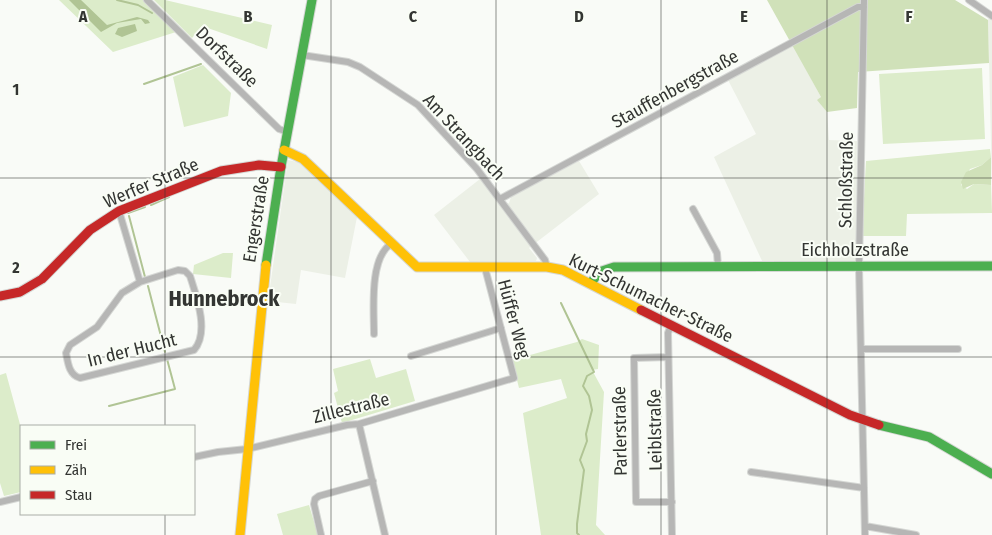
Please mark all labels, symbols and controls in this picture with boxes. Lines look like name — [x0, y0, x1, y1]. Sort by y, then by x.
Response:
text: A — [78, 7, 88, 26]
text: B — [244, 7, 253, 26]
text: C — [409, 7, 418, 26]
text: D — [574, 7, 584, 26]
text: E — [740, 7, 748, 26]
text: F — [905, 7, 913, 26]
street label: Dorfstraße — [191, 22, 263, 92]
street label: Stauffenbergstraße — [608, 45, 742, 133]
text: 1 — [13, 80, 19, 99]
street label: Am Strangbach — [418, 89, 510, 185]
street label: Schloßstraße — [834, 131, 858, 228]
street label: Werfer Straße — [100, 153, 202, 213]
street label: Engerstraße — [238, 174, 274, 264]
street label: Eichholzstraße — [801, 239, 909, 261]
street label: Kurt-Schumacher-Straße — [565, 249, 737, 347]
text: 2 — [11, 258, 20, 277]
street label: Hüffer Weg — [493, 277, 535, 362]
district label: Hunnebrock — [169, 285, 280, 312]
street label: In der Hucht — [85, 328, 179, 372]
street label: Parlerstraße — [608, 386, 632, 476]
street label: Zillestraße — [311, 388, 392, 428]
street label: Leiblstraße — [643, 389, 667, 471]
legend — [20, 425, 195, 515]
text: Frei — [65, 436, 87, 454]
text: Zäh — [65, 461, 87, 479]
text: Stau — [65, 486, 92, 504]

